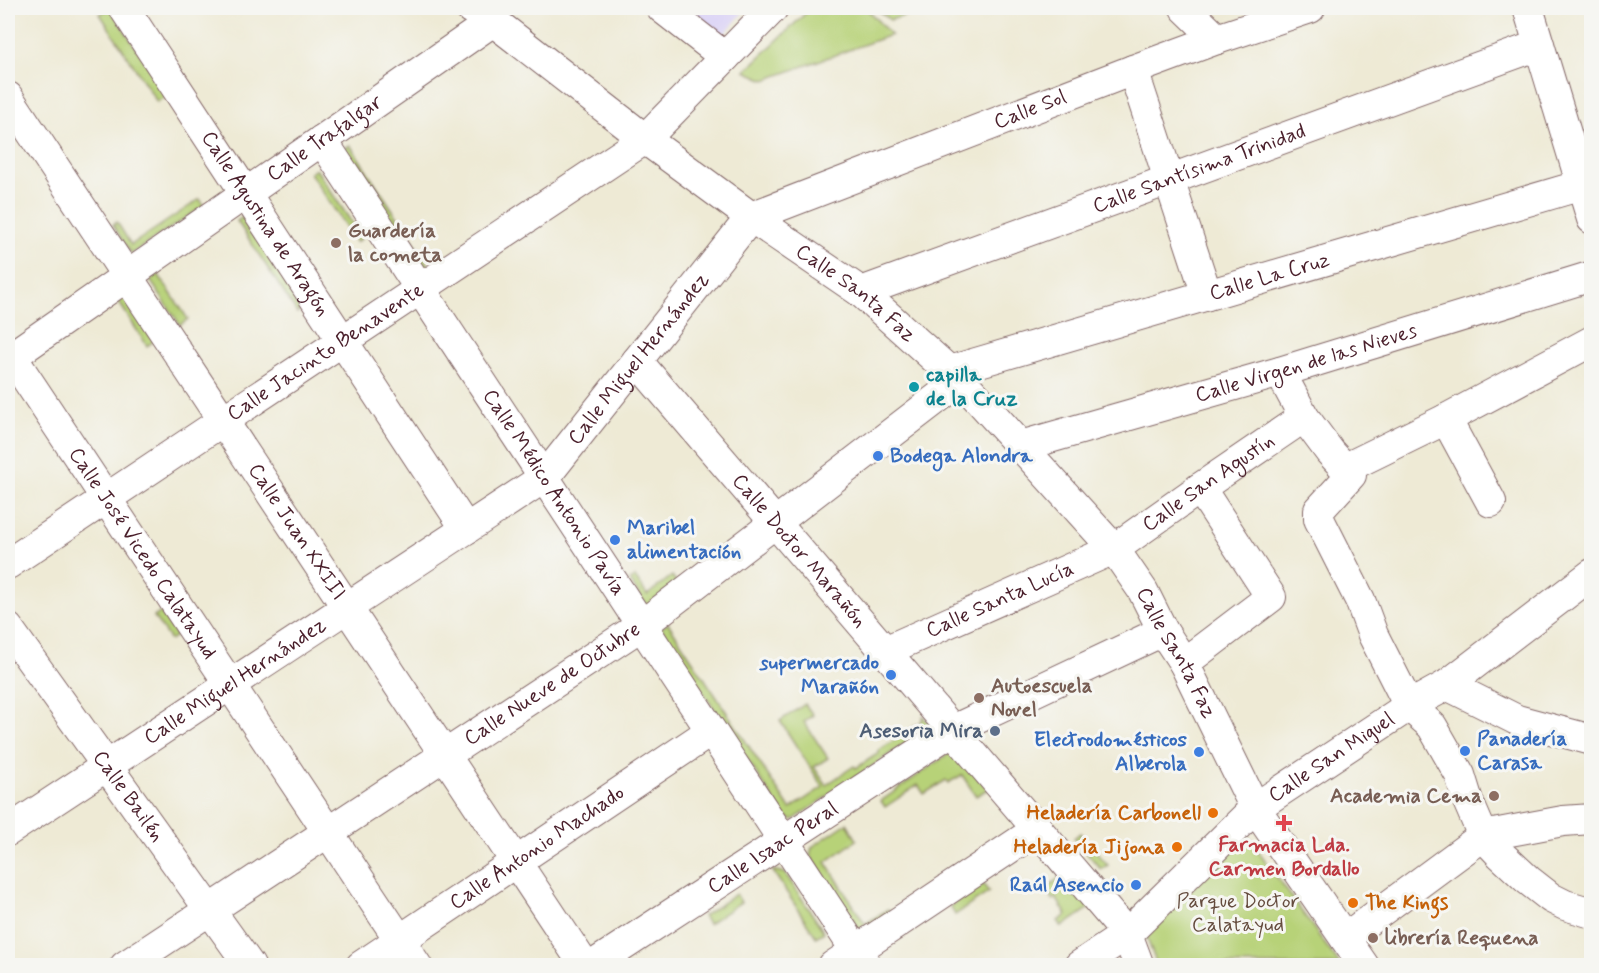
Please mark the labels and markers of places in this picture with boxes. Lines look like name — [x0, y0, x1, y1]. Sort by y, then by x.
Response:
place label: Guardería la cometa — [348, 217, 443, 269]
marker: Guardería la cometa — [329, 236, 343, 250]
place label: capilla de la Cruz — [926, 361, 1018, 413]
marker: capilla de la Cruz — [907, 380, 921, 394]
place label: Bodega Alondra — [890, 442, 1034, 472]
marker: Bodega Alondra — [871, 449, 885, 463]
place label: Maribel alimentación — [627, 514, 741, 566]
marker: Maribel alimentación — [608, 533, 622, 547]
place label: supermercado Marañón — [758, 649, 879, 701]
marker: supermercado Marañón — [884, 668, 898, 682]
place label: Autoescuela Novel — [991, 672, 1093, 724]
marker: Autoescuela Novel — [972, 691, 986, 705]
place label: Asesoria Mira — [859, 717, 983, 745]
marker: Asesoria Mira — [988, 724, 1002, 738]
place label: Panadería Carasa — [1477, 725, 1568, 777]
place label: Electrodomésticos Alberola — [1034, 726, 1188, 778]
marker: Panadería Carasa — [1458, 744, 1472, 758]
marker: Electrodomésticos Alberola — [1192, 745, 1206, 759]
place label: Academia Cema — [1330, 782, 1482, 810]
marker: Academia Cema — [1487, 789, 1501, 803]
place label: Heladería Carbonell — [1027, 799, 1201, 827]
marker: Heladería Carbonell — [1206, 806, 1220, 820]
marker: Farmacia Lda. Carmen Bordallo — [1277, 816, 1291, 830]
place label: Farmacia Lda. Carmen Bordallo — [1208, 831, 1360, 883]
place label: Heladería Jijona — [1013, 833, 1165, 861]
marker: Heladería Jijona — [1170, 840, 1184, 854]
place label: Raúl Asencio — [1010, 871, 1124, 899]
marker: Raúl Asencio — [1129, 878, 1143, 892]
place label: The Kings — [1365, 889, 1449, 919]
marker: The Kings — [1346, 896, 1360, 910]
place label: librería Requena — [1385, 924, 1538, 952]
marker: librería Requena — [1366, 931, 1380, 945]

